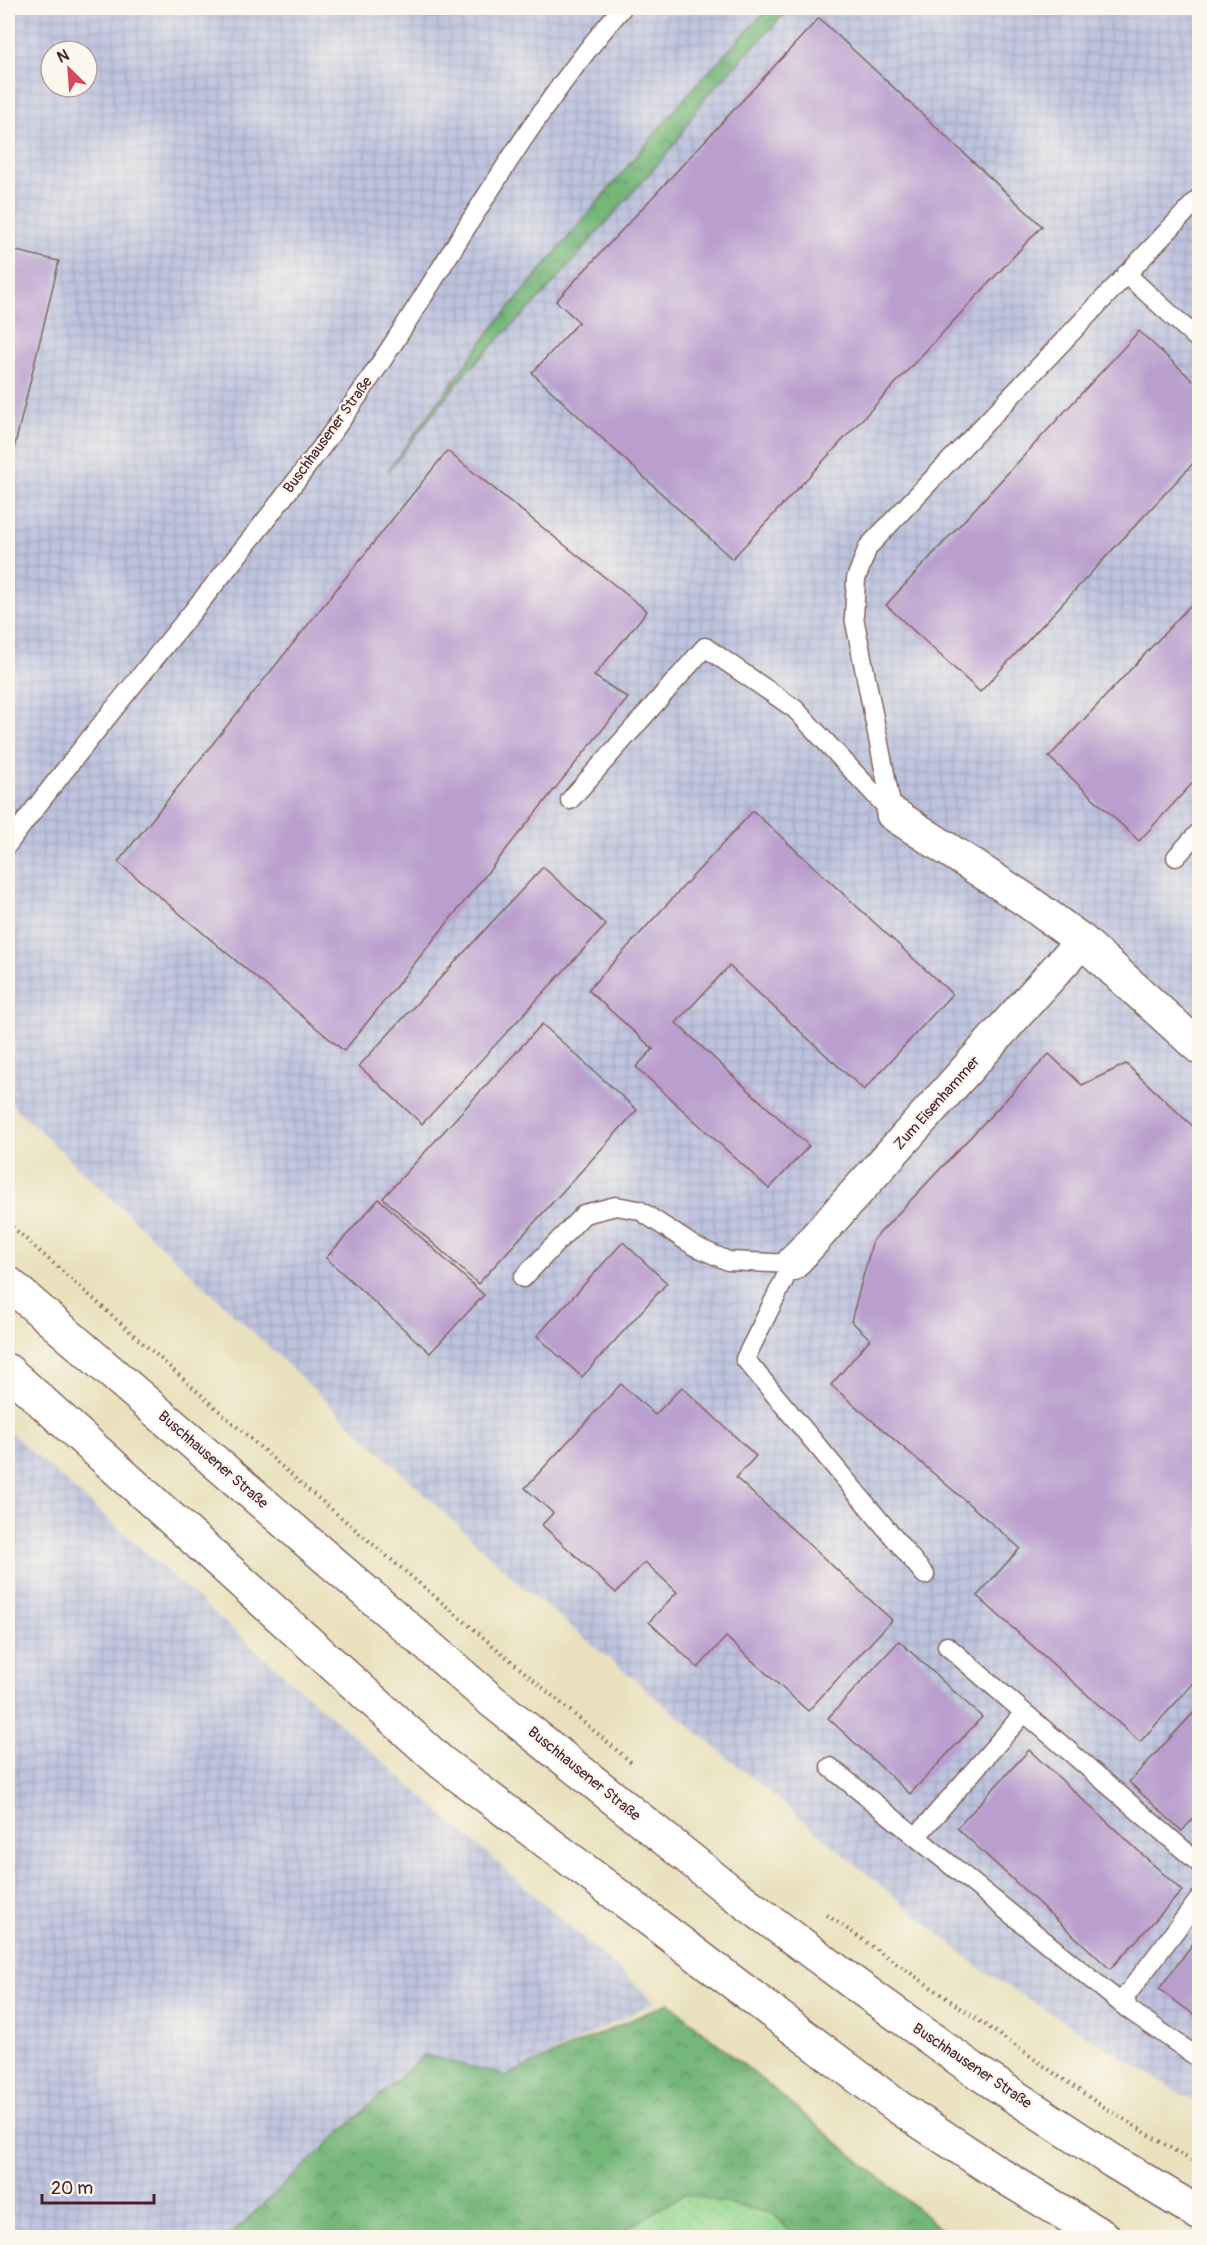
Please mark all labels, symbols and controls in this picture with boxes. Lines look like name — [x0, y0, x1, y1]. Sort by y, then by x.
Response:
north arrow — [39, 39, 99, 99]
text: N — [54, 45, 72, 68]
street label: Buschhausener Straße — [279, 372, 377, 497]
street label: Zum Eisenhammer — [890, 1052, 985, 1154]
street label: Buschhausener Straße — [154, 1407, 272, 1513]
street label: Buschhausener Straße — [524, 1723, 645, 1826]
street label: Buschhausener Straße — [909, 2019, 1036, 2113]
scale bar — [42, 2167, 154, 2205]
text: 20 m — [51, 2177, 93, 2200]

